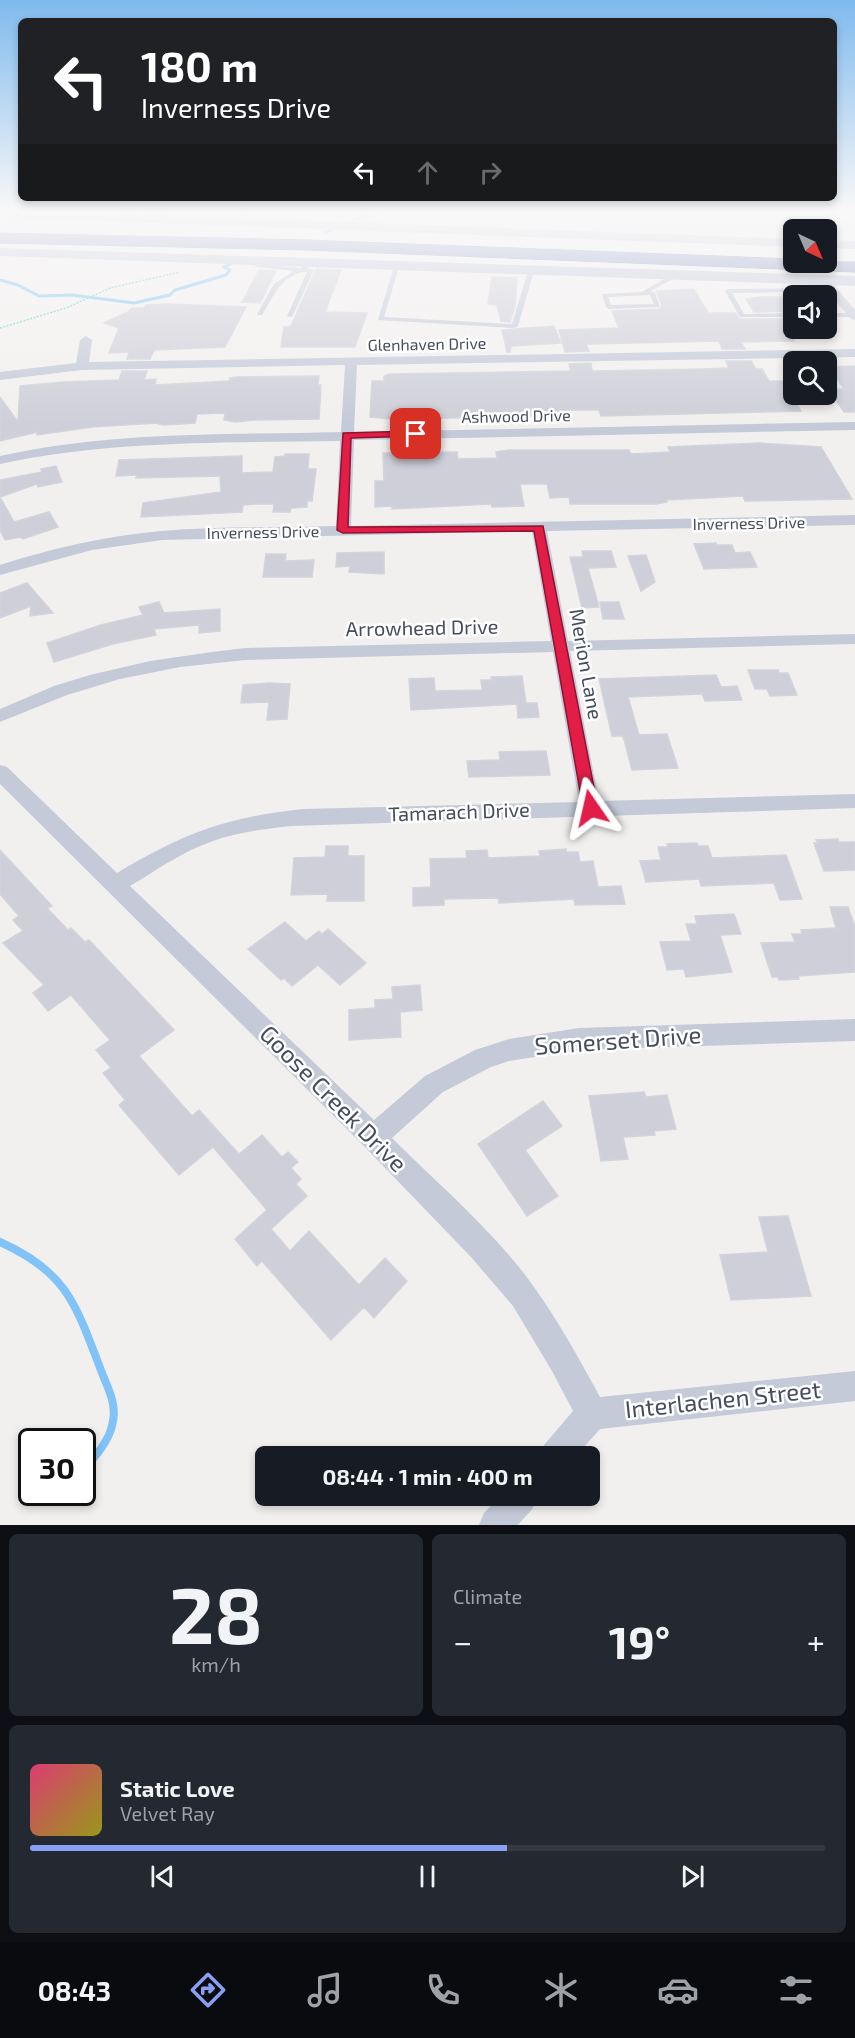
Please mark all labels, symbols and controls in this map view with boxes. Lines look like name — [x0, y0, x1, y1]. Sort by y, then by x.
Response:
text: 180 m — [141, 40, 258, 90]
icon: left — [42, 42, 120, 120]
text: Inverness Drive — [141, 91, 331, 123]
icon: left — [348, 156, 381, 189]
icon: ahead — [411, 156, 444, 189]
icon: right — [474, 156, 507, 189]
north arrow — [783, 219, 837, 273]
map controls — [783, 219, 837, 405]
button: sound — [783, 285, 837, 339]
street label: Glenhaven Drive — [368, 333, 486, 354]
button: search — [783, 351, 837, 405]
street label: Ashwood Drive — [461, 405, 571, 426]
pin — [390, 408, 441, 459]
icon: arrive — [399, 417, 432, 450]
street label: Inverness Drive — [693, 512, 805, 533]
street label: Inverness Drive — [207, 521, 319, 542]
street label: Merion Lane — [565, 606, 609, 721]
street label: Arrowhead Drive — [345, 614, 499, 640]
position arrow — [559, 776, 623, 840]
street label: Tamarach Drive — [388, 797, 530, 825]
street label: Goose Creek Drive — [255, 1018, 414, 1177]
street label: Somerset Drive — [533, 1019, 702, 1060]
street label: Interlachen Street — [623, 1374, 822, 1423]
speed limit sign: 30 — [18, 1428, 96, 1506]
text: 08:44 · 1 min · 400 m — [322, 1463, 533, 1489]
text: 28 — [169, 1566, 263, 1660]
text: Climate — [453, 1584, 522, 1608]
text: 19° — [609, 1614, 670, 1668]
text: − — [453, 1621, 472, 1661]
text: + — [807, 1621, 825, 1661]
text: km/h — [191, 1652, 241, 1676]
text: Static Love — [120, 1775, 235, 1801]
text: Velvet Ray — [120, 1801, 215, 1825]
icon: previous — [146, 1860, 179, 1893]
icon: pause — [411, 1860, 444, 1893]
icon: next — [676, 1860, 709, 1893]
icon: directions — [187, 1969, 229, 2011]
icon: music — [304, 1969, 346, 2011]
icon: phone — [422, 1969, 464, 2011]
icon: climate — [540, 1969, 582, 2011]
icon: car — [657, 1969, 699, 2011]
icon: filters — [775, 1969, 817, 2011]
text: 08:43 — [38, 1974, 111, 2006]

